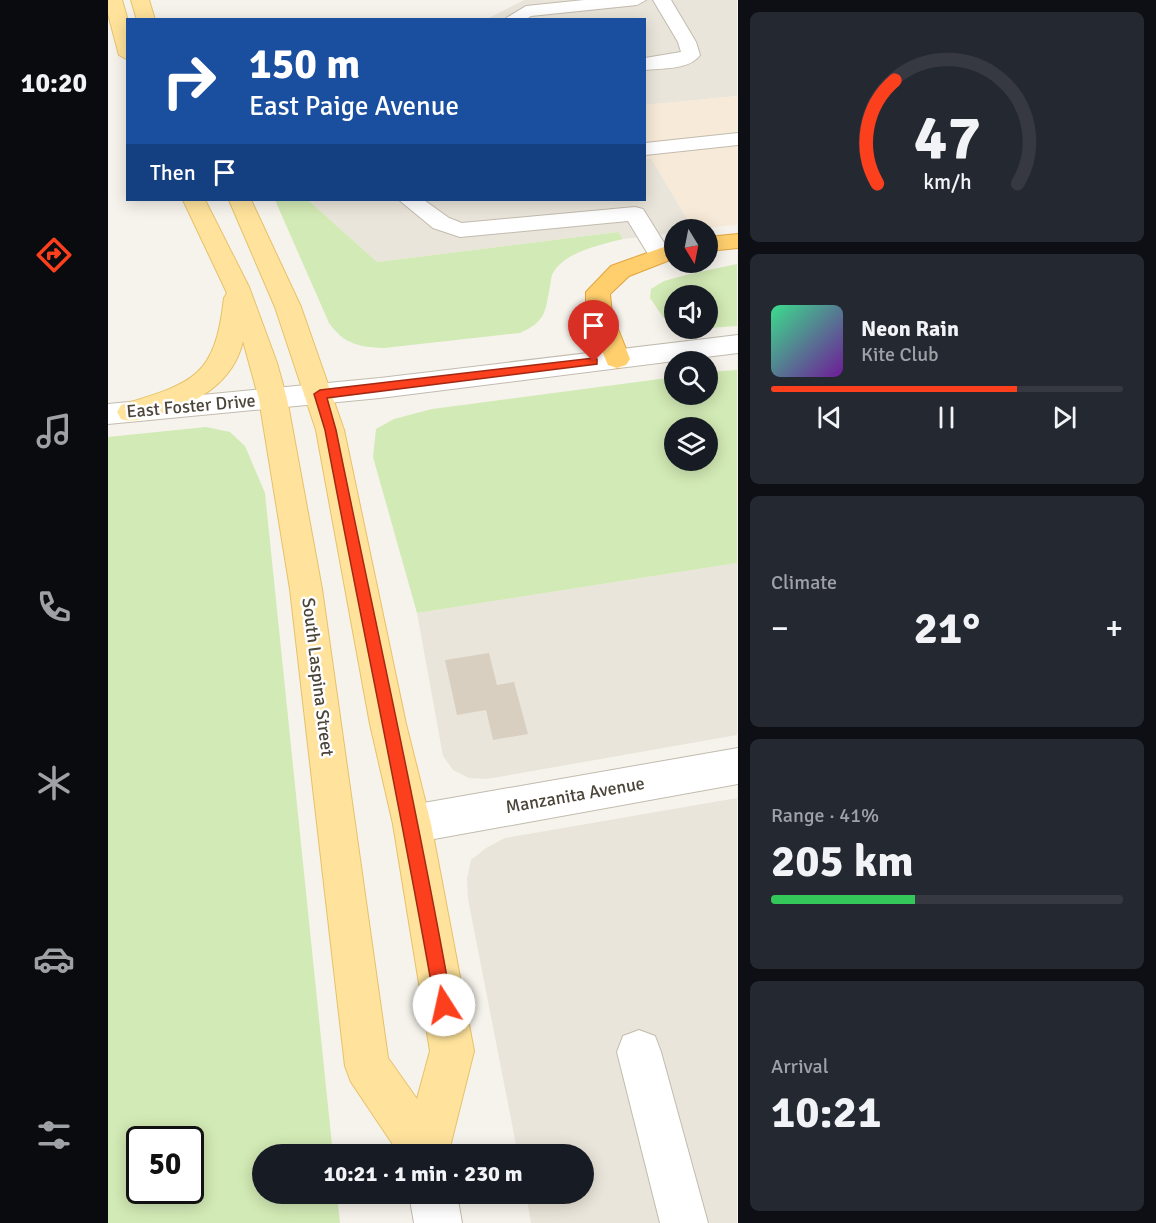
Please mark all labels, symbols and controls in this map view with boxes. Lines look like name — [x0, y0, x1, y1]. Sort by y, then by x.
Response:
text: 150 m — [249, 39, 360, 90]
icon: right — [150, 42, 228, 120]
text: 10:20 — [21, 67, 87, 100]
text: East Paige Avenue — [249, 90, 459, 123]
text: 47 — [913, 99, 981, 176]
icon: arrive — [208, 156, 241, 189]
text: Then — [150, 159, 196, 186]
text: km/h — [923, 169, 971, 195]
north arrow — [664, 219, 718, 273]
map controls — [664, 219, 718, 471]
icon: directions — [33, 234, 75, 276]
button: sound — [664, 285, 718, 339]
pin — [568, 300, 619, 362]
icon: arrive — [577, 309, 610, 342]
text: Neon Rain — [861, 315, 959, 342]
text: Kite Club — [861, 342, 939, 367]
button: search — [664, 351, 718, 405]
street label: East Foster Drive — [126, 389, 256, 423]
icon: previous — [813, 401, 846, 434]
icon: pause — [930, 401, 963, 434]
icon: next — [1048, 401, 1081, 434]
icon: music — [33, 410, 75, 452]
button: layers — [664, 417, 718, 471]
text: Climate — [771, 570, 837, 595]
icon: phone — [33, 586, 75, 628]
street label: South Laspina Street — [297, 596, 339, 758]
text: 21° — [914, 601, 980, 656]
text: − — [771, 608, 789, 649]
text: + — [1105, 608, 1123, 649]
icon: climate — [33, 762, 75, 804]
street label: Manzanita Avenue — [504, 772, 646, 818]
text: Range · 41% — [771, 803, 879, 828]
text: 205 km — [771, 834, 914, 889]
icon: car — [33, 938, 75, 980]
position arrow — [412, 973, 476, 1037]
text: Arrival — [771, 1054, 829, 1079]
text: 10:21 — [771, 1085, 881, 1140]
icon: filters — [33, 1114, 75, 1156]
speed limit sign: 50 — [126, 1126, 204, 1204]
text: 10:21 · 1 min · 230 m — [323, 1160, 523, 1187]

